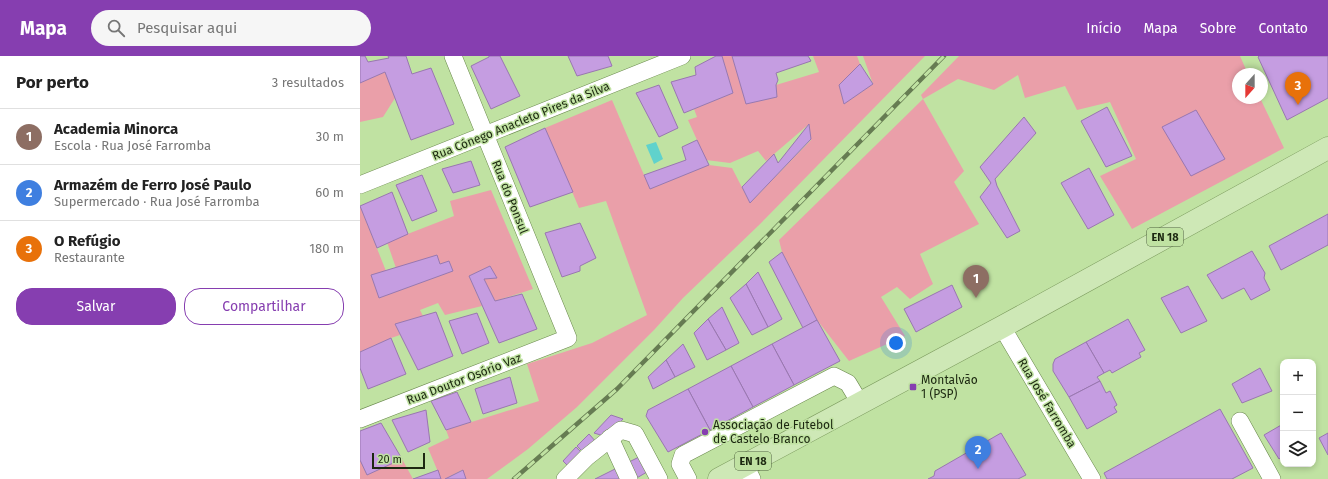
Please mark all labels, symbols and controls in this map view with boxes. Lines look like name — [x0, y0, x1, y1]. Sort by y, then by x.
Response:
search box — [91, 10, 371, 46]
text: Mapa — [20, 17, 67, 40]
icon: search — [105, 17, 127, 39]
text: Pesquisar aqui — [137, 19, 237, 37]
text: Início — [1086, 20, 1121, 37]
text: Mapa — [1143, 20, 1178, 37]
text: Sobre — [1200, 20, 1236, 37]
text: Contato — [1258, 20, 1308, 37]
north arrow — [1232, 68, 1268, 104]
text: Por perto — [16, 72, 89, 93]
pin: 3 — [1285, 72, 1311, 105]
text: 3 resultados — [272, 75, 344, 90]
street label: Rua Cónego Anacleto Pires da Silva — [430, 79, 612, 163]
text: Academia Minorca — [54, 120, 178, 138]
text: 1 — [26, 129, 32, 144]
text: 30 m — [316, 129, 344, 144]
text: Escola · Rua José Farromba — [54, 138, 211, 153]
street label: Rua do Ponsul — [489, 158, 531, 236]
text: Armazém de Ferro José Paulo — [54, 176, 252, 194]
text: 2 — [26, 185, 32, 200]
text: 60 m — [315, 185, 344, 200]
text: Supermercado · Rua José Farromba — [54, 194, 260, 209]
road number: EN 18 — [1147, 228, 1183, 246]
text: O Refúgio — [54, 232, 120, 250]
text: 3 — [26, 241, 32, 256]
text: 180 m — [309, 241, 344, 256]
text: Restaurante — [54, 250, 125, 265]
pin: 1 — [963, 265, 989, 298]
button: Salvar — [16, 288, 176, 325]
button: Compartilhar — [184, 288, 344, 325]
your location — [886, 333, 906, 353]
street label: Rua Doutor Osório Vaz — [405, 351, 523, 407]
street label: Rua José Farromba — [1015, 356, 1079, 450]
map controls — [1280, 359, 1316, 467]
button: + — [1280, 359, 1316, 395]
place label: Montalvão 1 (PSP) — [921, 373, 978, 401]
marker: Montalvão 1 (PSP) — [908, 382, 918, 392]
button: − — [1280, 395, 1316, 431]
place label: Associação de Futebol de Castelo Branco — [713, 418, 834, 446]
marker: Associação de Futebol de Castelo Branco — [700, 427, 710, 437]
button: layers — [1280, 431, 1316, 467]
pin: 2 — [965, 436, 991, 469]
scale bar — [372, 451, 425, 470]
road number: EN 18 — [735, 452, 771, 470]
text: 20 m — [378, 453, 402, 466]

